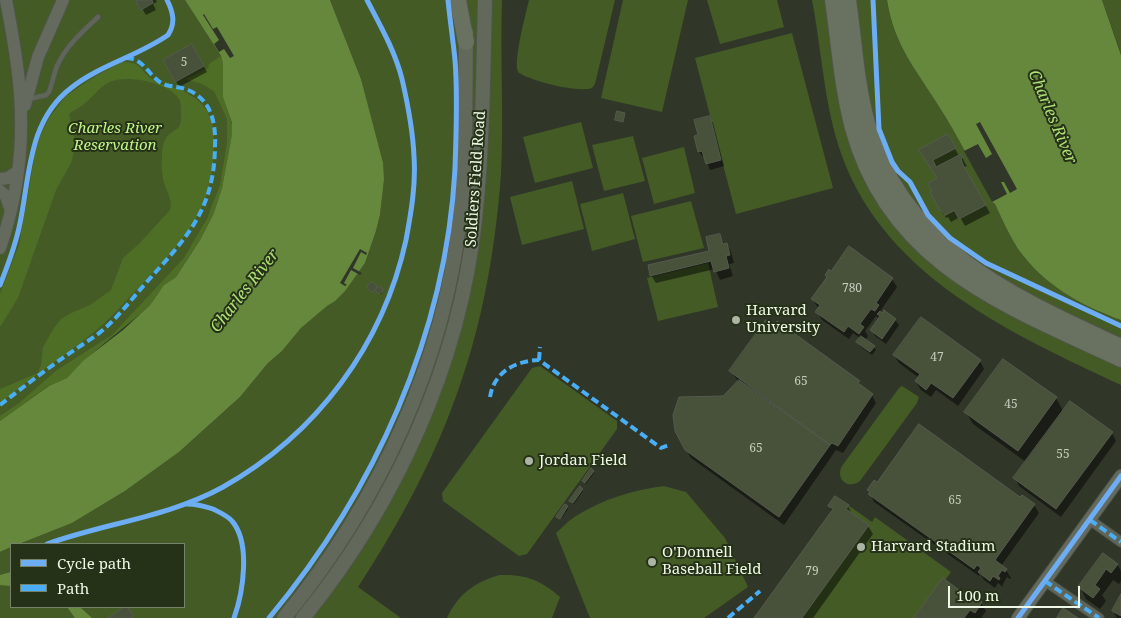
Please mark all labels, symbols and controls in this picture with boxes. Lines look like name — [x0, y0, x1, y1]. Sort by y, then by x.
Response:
house number: 5 — [181, 56, 187, 70]
water label: Charles River — [1024, 67, 1080, 167]
street label: Soldiers Field Road — [462, 110, 490, 248]
park label: Charles River Reservation — [68, 120, 162, 155]
water label: Charles River — [207, 246, 283, 336]
house number: 780 — [842, 282, 862, 296]
place label: Harvard University — [746, 302, 820, 337]
marker: Harvard University — [730, 314, 742, 326]
house number: 47 — [930, 351, 944, 365]
house number: 65 — [794, 375, 808, 389]
house number: 45 — [1004, 398, 1018, 412]
house number: 65 — [749, 442, 763, 456]
house number: 55 — [1056, 448, 1070, 462]
place label: Jordan Field — [539, 452, 627, 470]
marker: Jordan Field — [523, 455, 535, 467]
house number: 65 — [948, 494, 962, 508]
place label: Harvard Stadium — [871, 538, 995, 556]
marker: Harvard Stadium — [855, 541, 867, 553]
legend — [10, 543, 185, 608]
place label: O'Donnell Baseball Field — [662, 544, 761, 579]
text: Cycle path — [57, 553, 131, 573]
marker: O'Donnell Baseball Field — [646, 556, 658, 568]
house number: 79 — [805, 565, 819, 579]
scale bar — [951, 576, 1084, 608]
text: Path — [57, 578, 89, 598]
text: 100 m — [956, 585, 999, 605]

